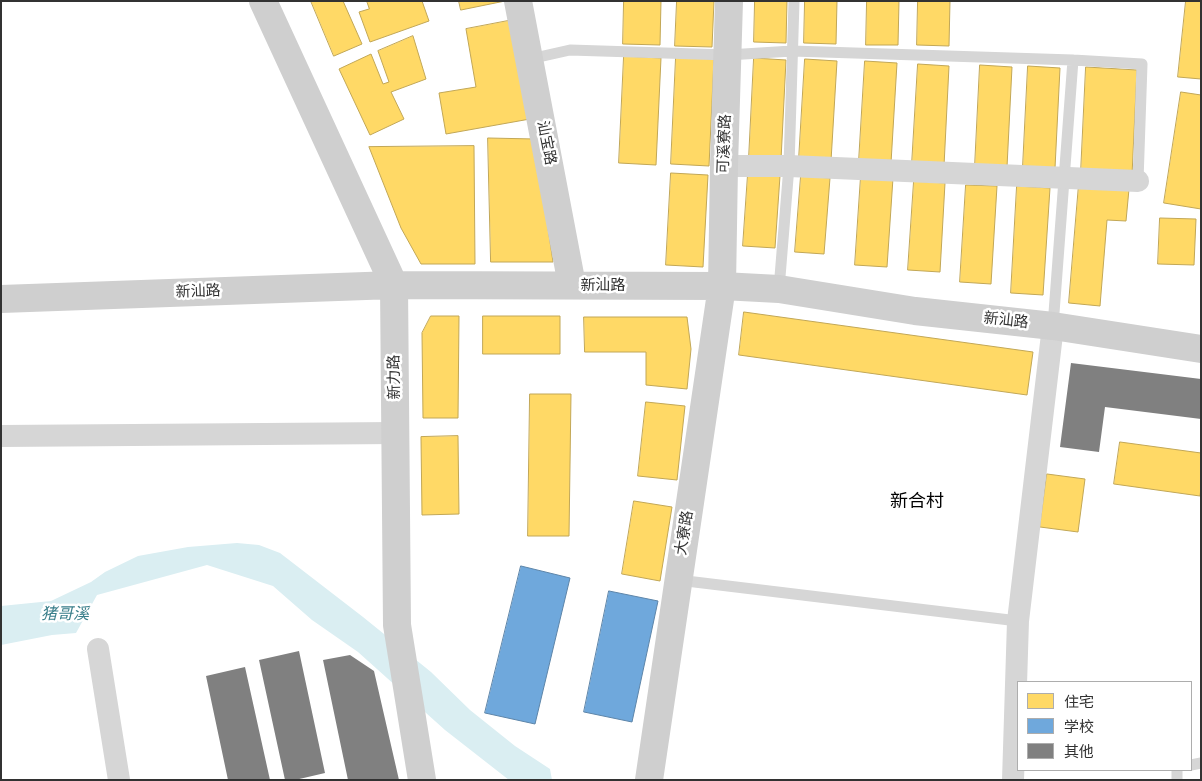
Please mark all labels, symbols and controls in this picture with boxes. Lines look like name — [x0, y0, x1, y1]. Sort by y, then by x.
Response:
street label: 可溪寮路 — [715, 114, 735, 174]
street label: 汕宝路 — [533, 119, 559, 167]
street label: 新汕路 — [581, 277, 625, 295]
street label: 新汕路 — [175, 282, 221, 302]
street label: 新汕路 — [983, 310, 1029, 332]
street label: 新力路 — [386, 354, 404, 400]
district label: 新合村 — [890, 491, 944, 513]
street label: 大寮路 — [673, 509, 697, 557]
water label: 猪哥溪 — [41, 605, 89, 625]
legend — [1017, 681, 1192, 771]
text: 住宅 — [1064, 692, 1094, 712]
text: 学校 — [1064, 717, 1094, 737]
text: 其他 — [1064, 742, 1094, 762]

